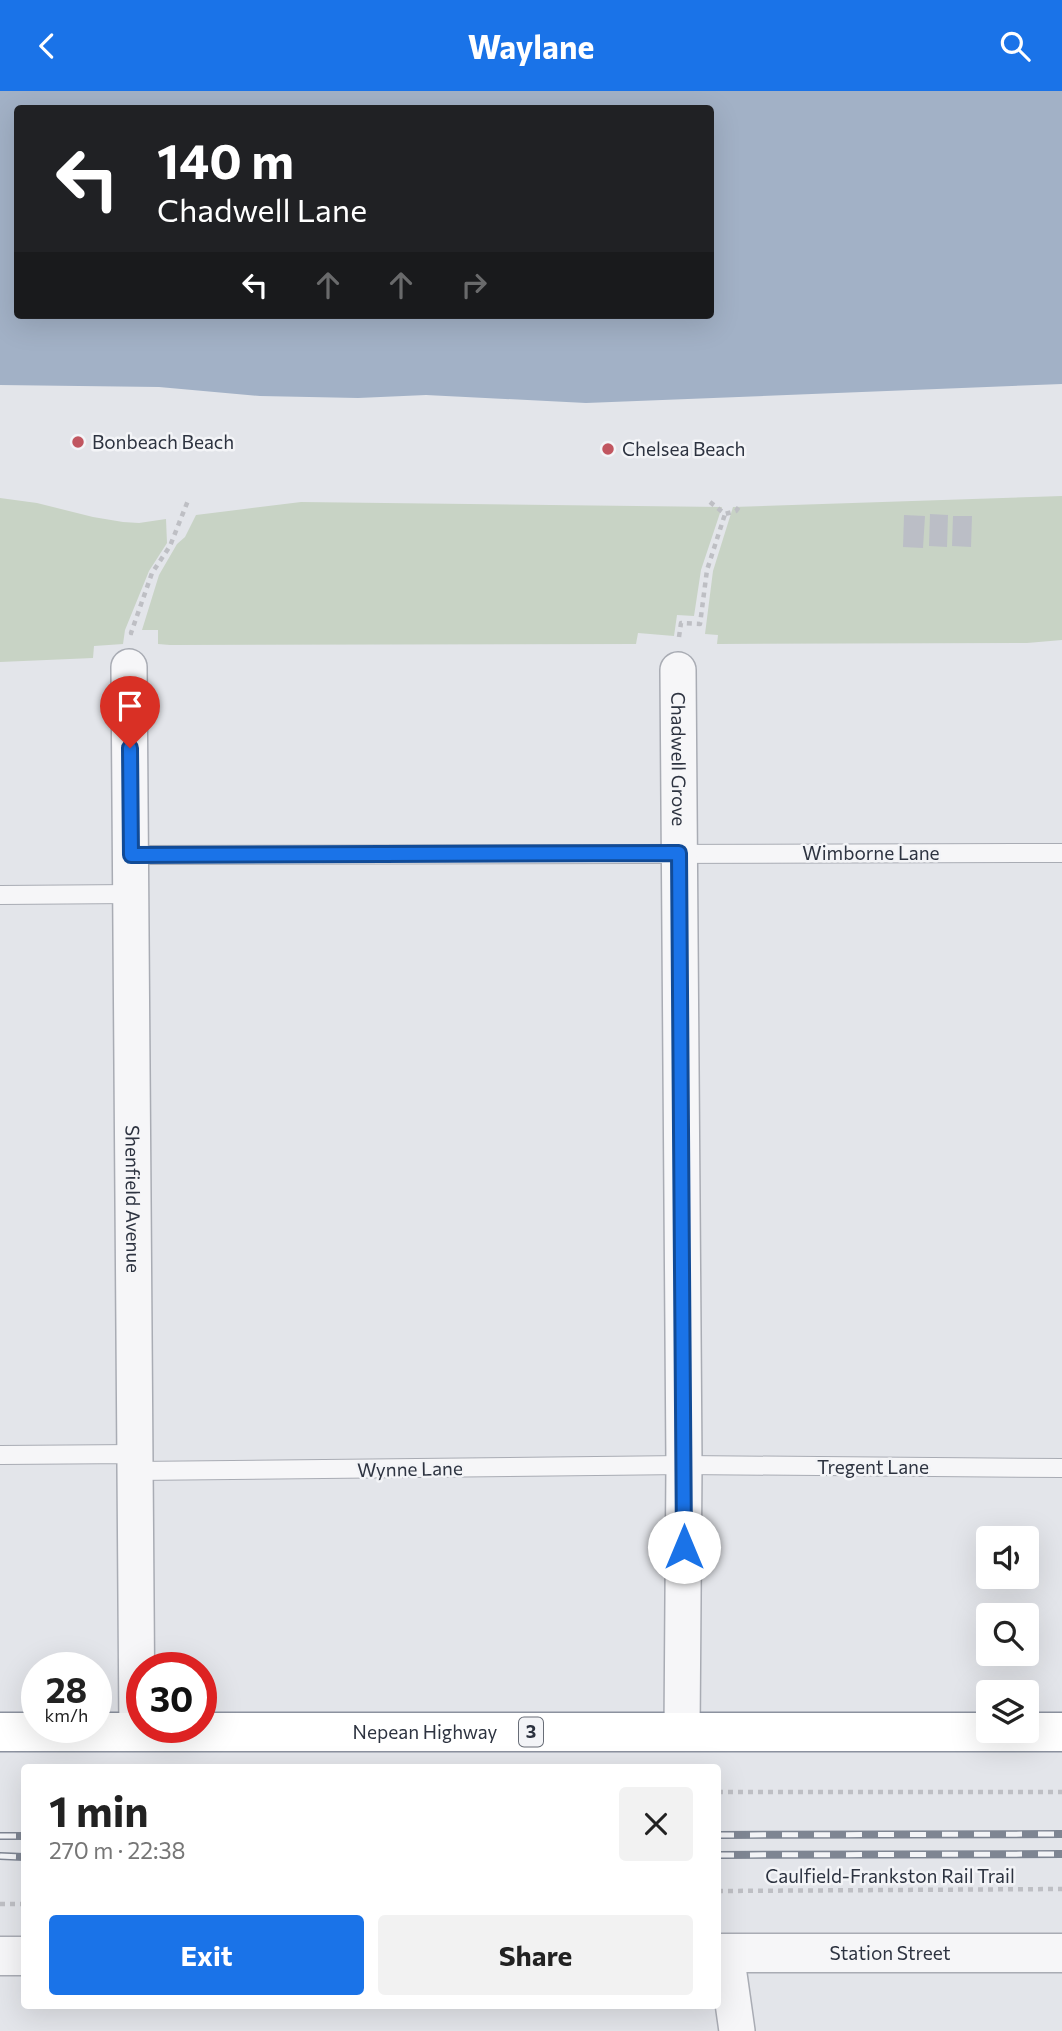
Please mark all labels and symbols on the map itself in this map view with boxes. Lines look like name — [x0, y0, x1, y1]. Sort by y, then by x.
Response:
place label: Bonbeach Beach — [92, 430, 234, 453]
marker: Bonbeach Beach — [70, 434, 86, 450]
place label: Chelsea Beach — [622, 437, 746, 460]
marker: Chelsea Beach — [600, 441, 616, 457]
pin — [100, 676, 160, 748]
street label: Chadwell Grove — [667, 692, 691, 826]
street label: Wimborne Lane — [802, 841, 940, 864]
street label: Shenfield Avenue — [121, 1125, 146, 1273]
street label: Tregent Lane — [817, 1455, 929, 1478]
street label: Wynne Lane — [357, 1456, 463, 1481]
position arrow — [647, 1510, 721, 1584]
speed limit sign: 30 — [126, 1652, 217, 1743]
road number: 3 — [519, 1717, 543, 1747]
street label: Nepean Highway — [353, 1720, 498, 1743]
street label: Caulfield-Frankston Rail Trail — [765, 1864, 1015, 1887]
street label: Station Street — [829, 1941, 951, 1964]

